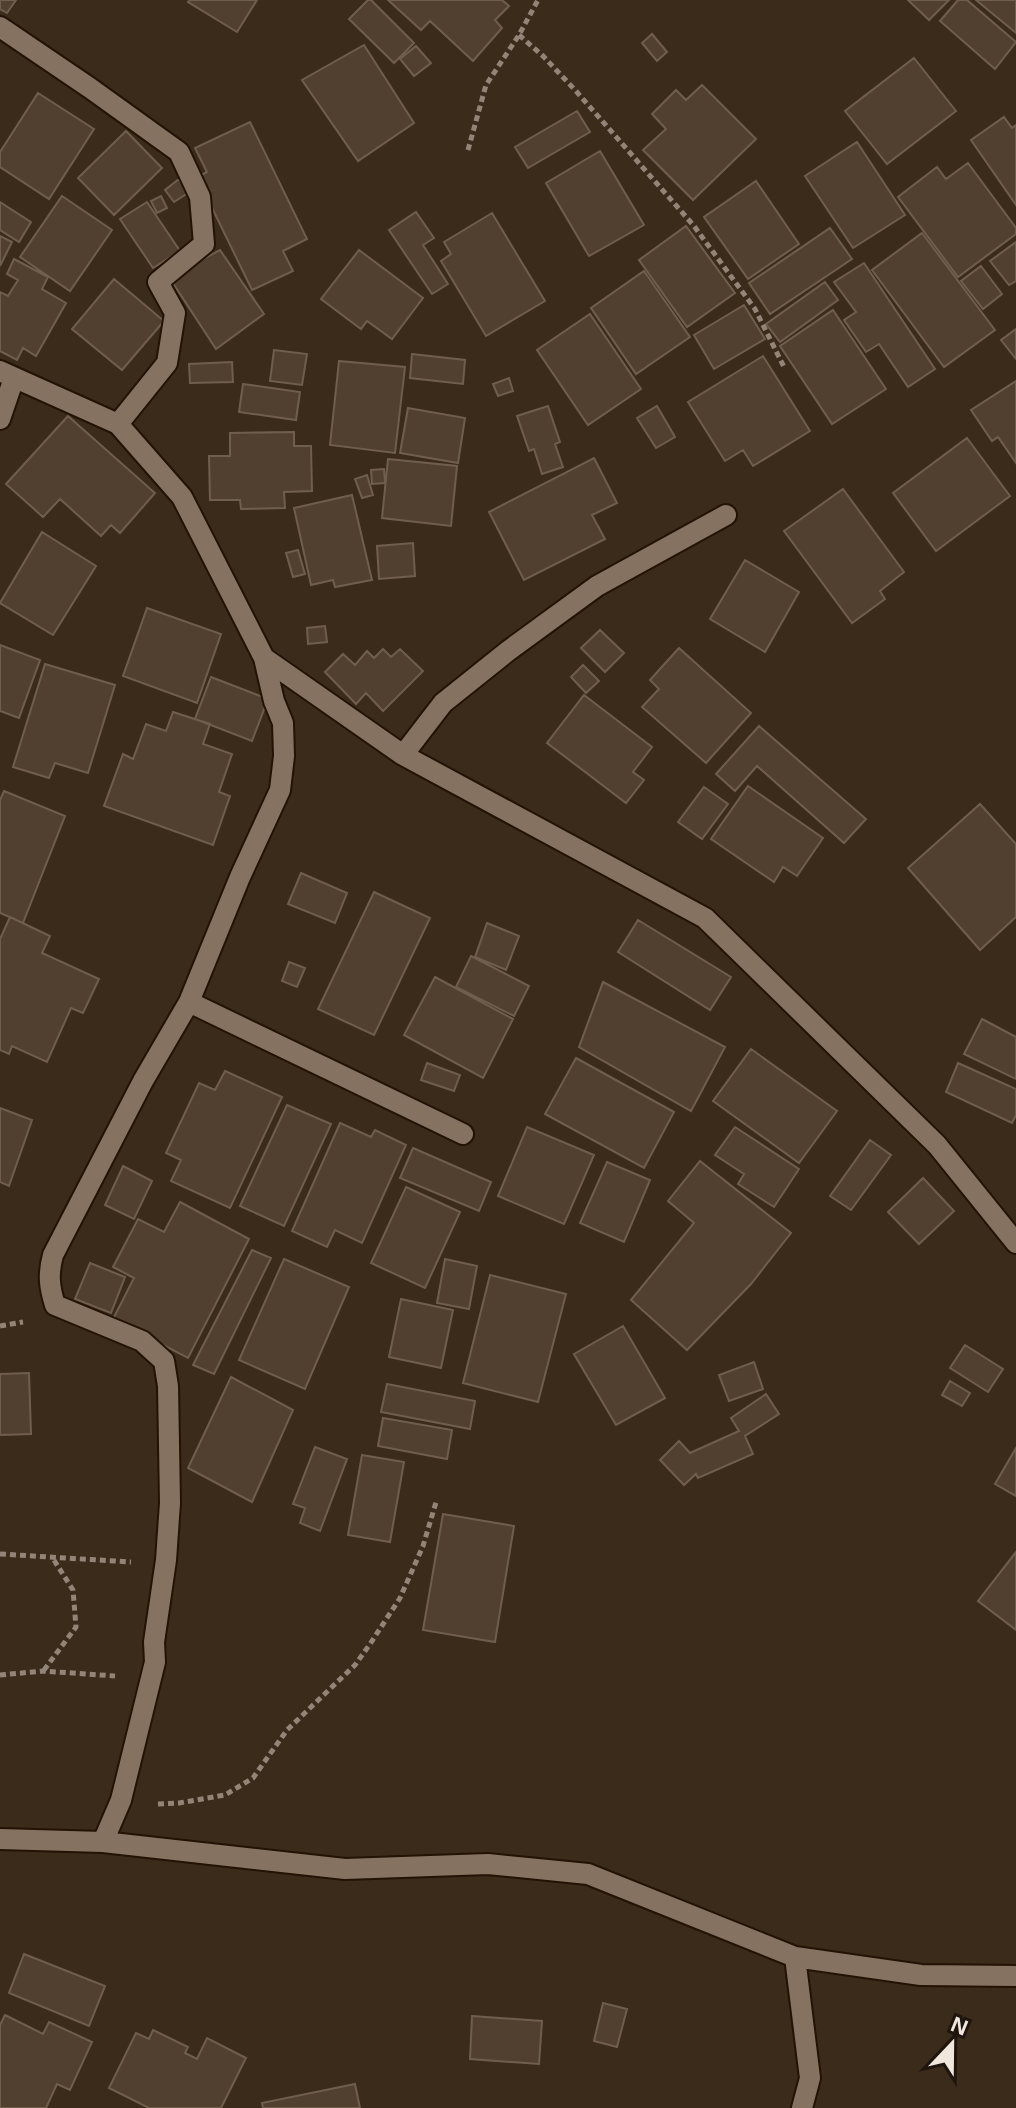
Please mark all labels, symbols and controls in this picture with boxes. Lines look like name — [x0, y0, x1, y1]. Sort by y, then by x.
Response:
north arrow — [912, 2004, 992, 2084]
text: N — [947, 2011, 971, 2040]

